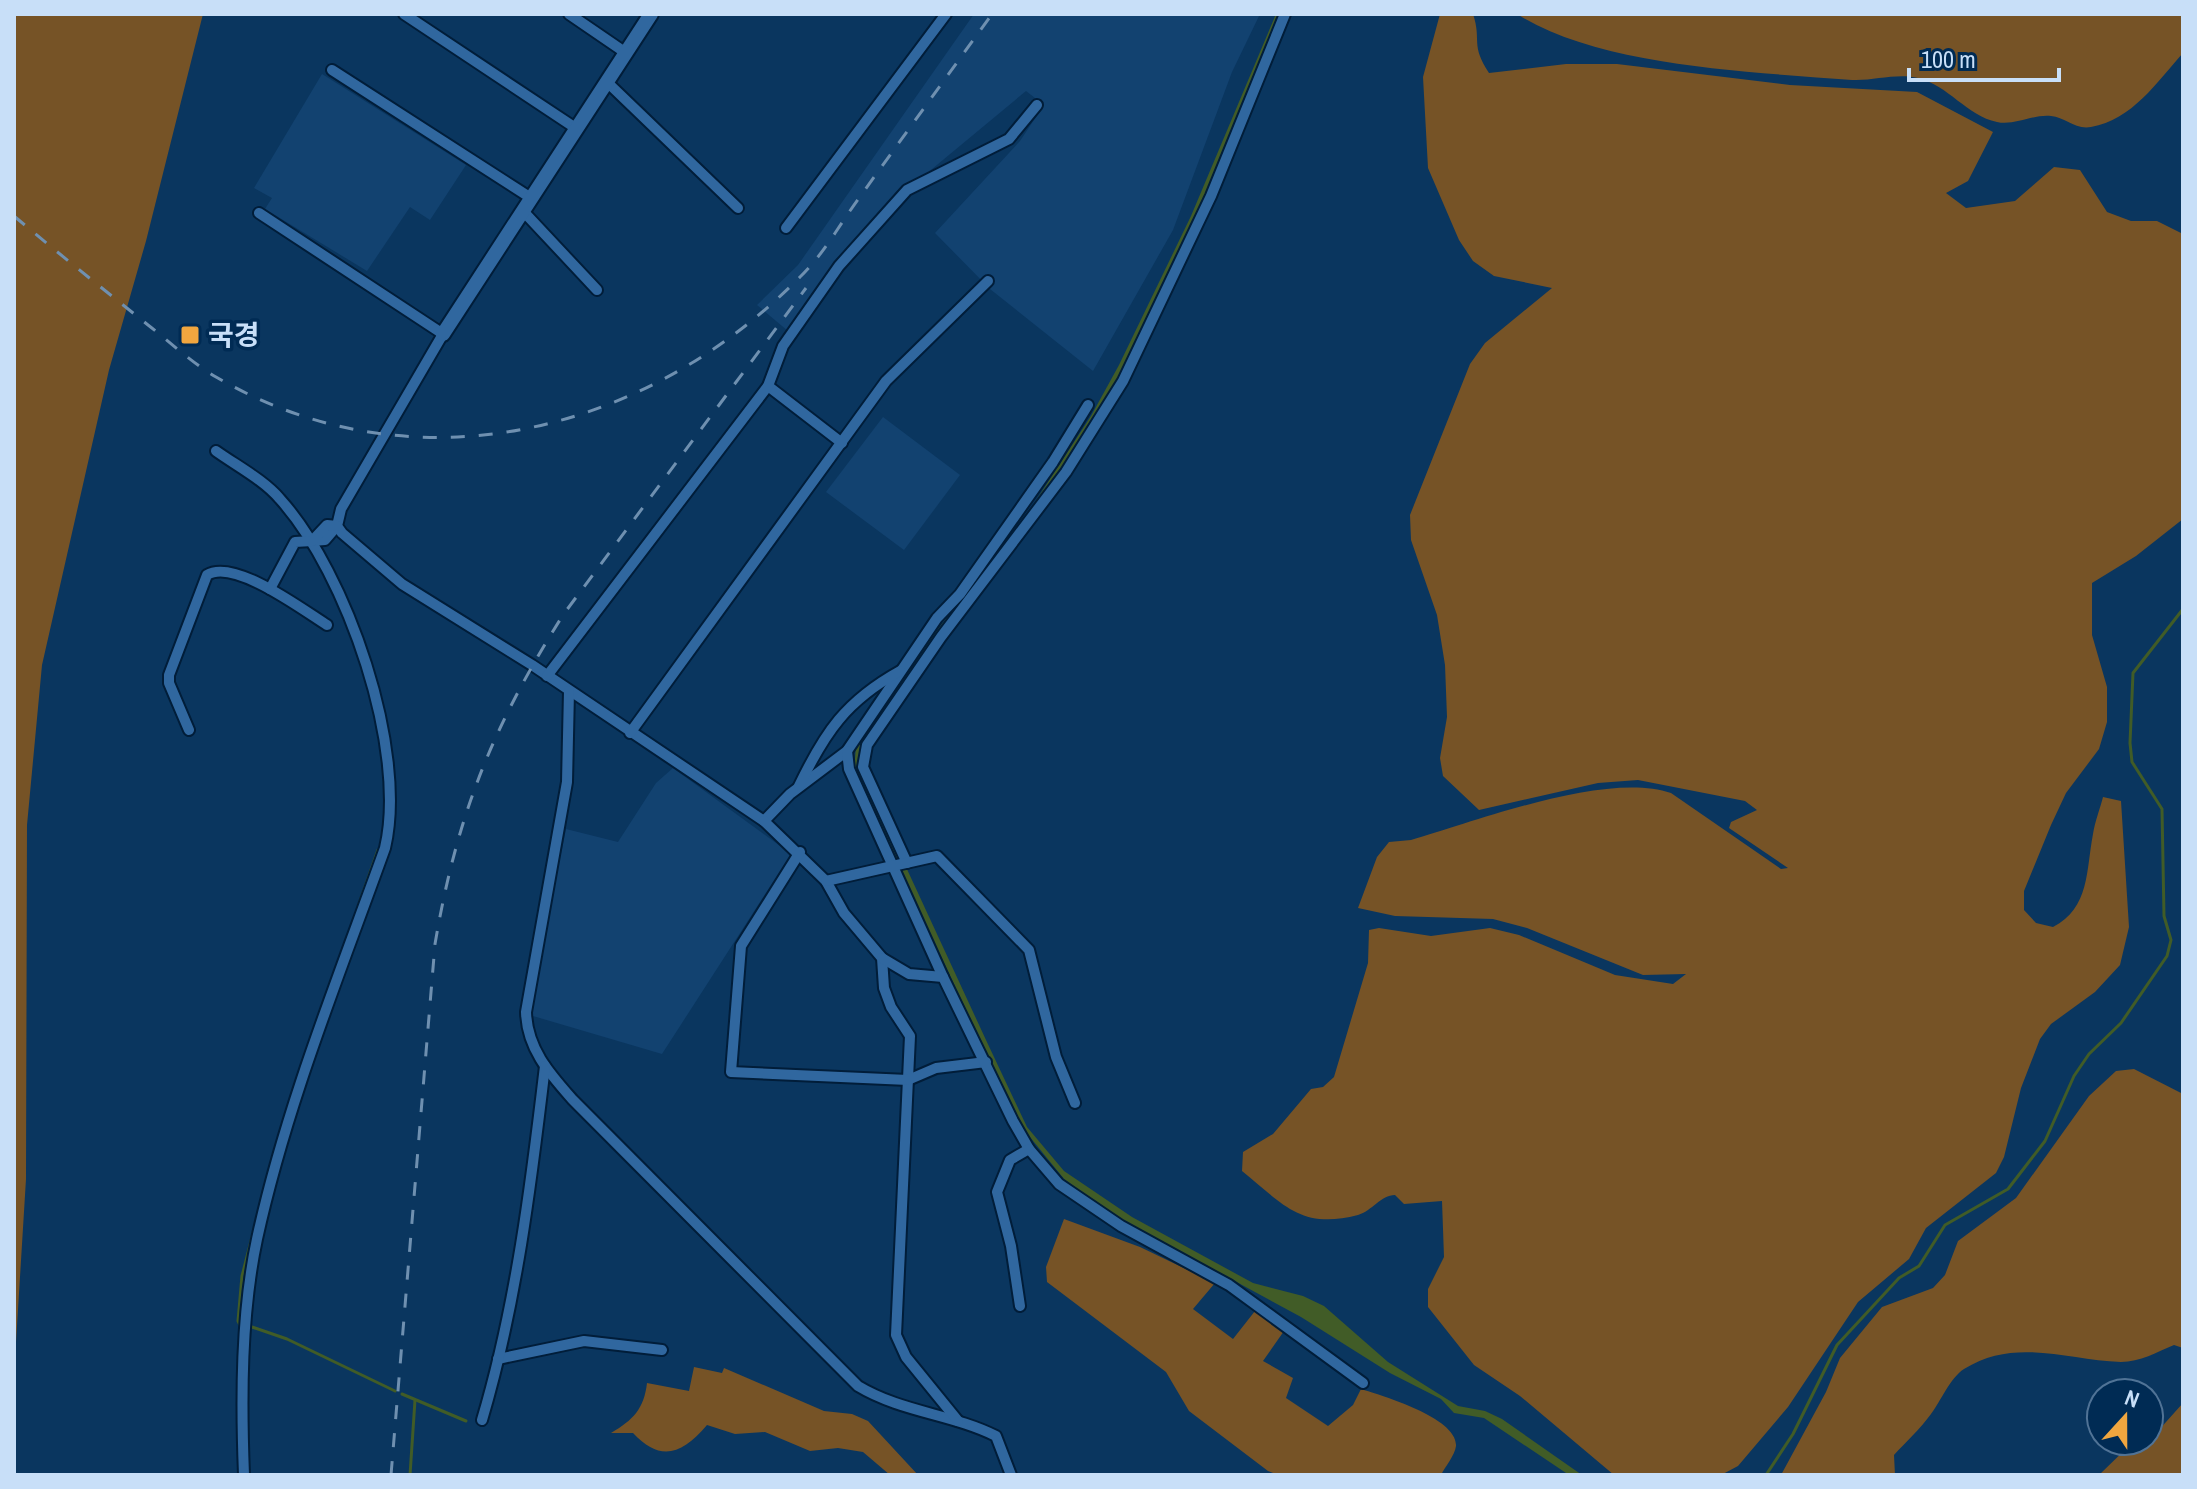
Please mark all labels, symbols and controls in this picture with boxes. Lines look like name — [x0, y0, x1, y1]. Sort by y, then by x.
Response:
scale bar — [1909, 32, 2059, 82]
text: 100 m — [1921, 43, 1976, 75]
place label: 국경 — [208, 316, 260, 354]
marker: 국경 — [179, 324, 201, 346]
north arrow — [2085, 1377, 2165, 1457]
text: N — [2121, 1382, 2144, 1415]

